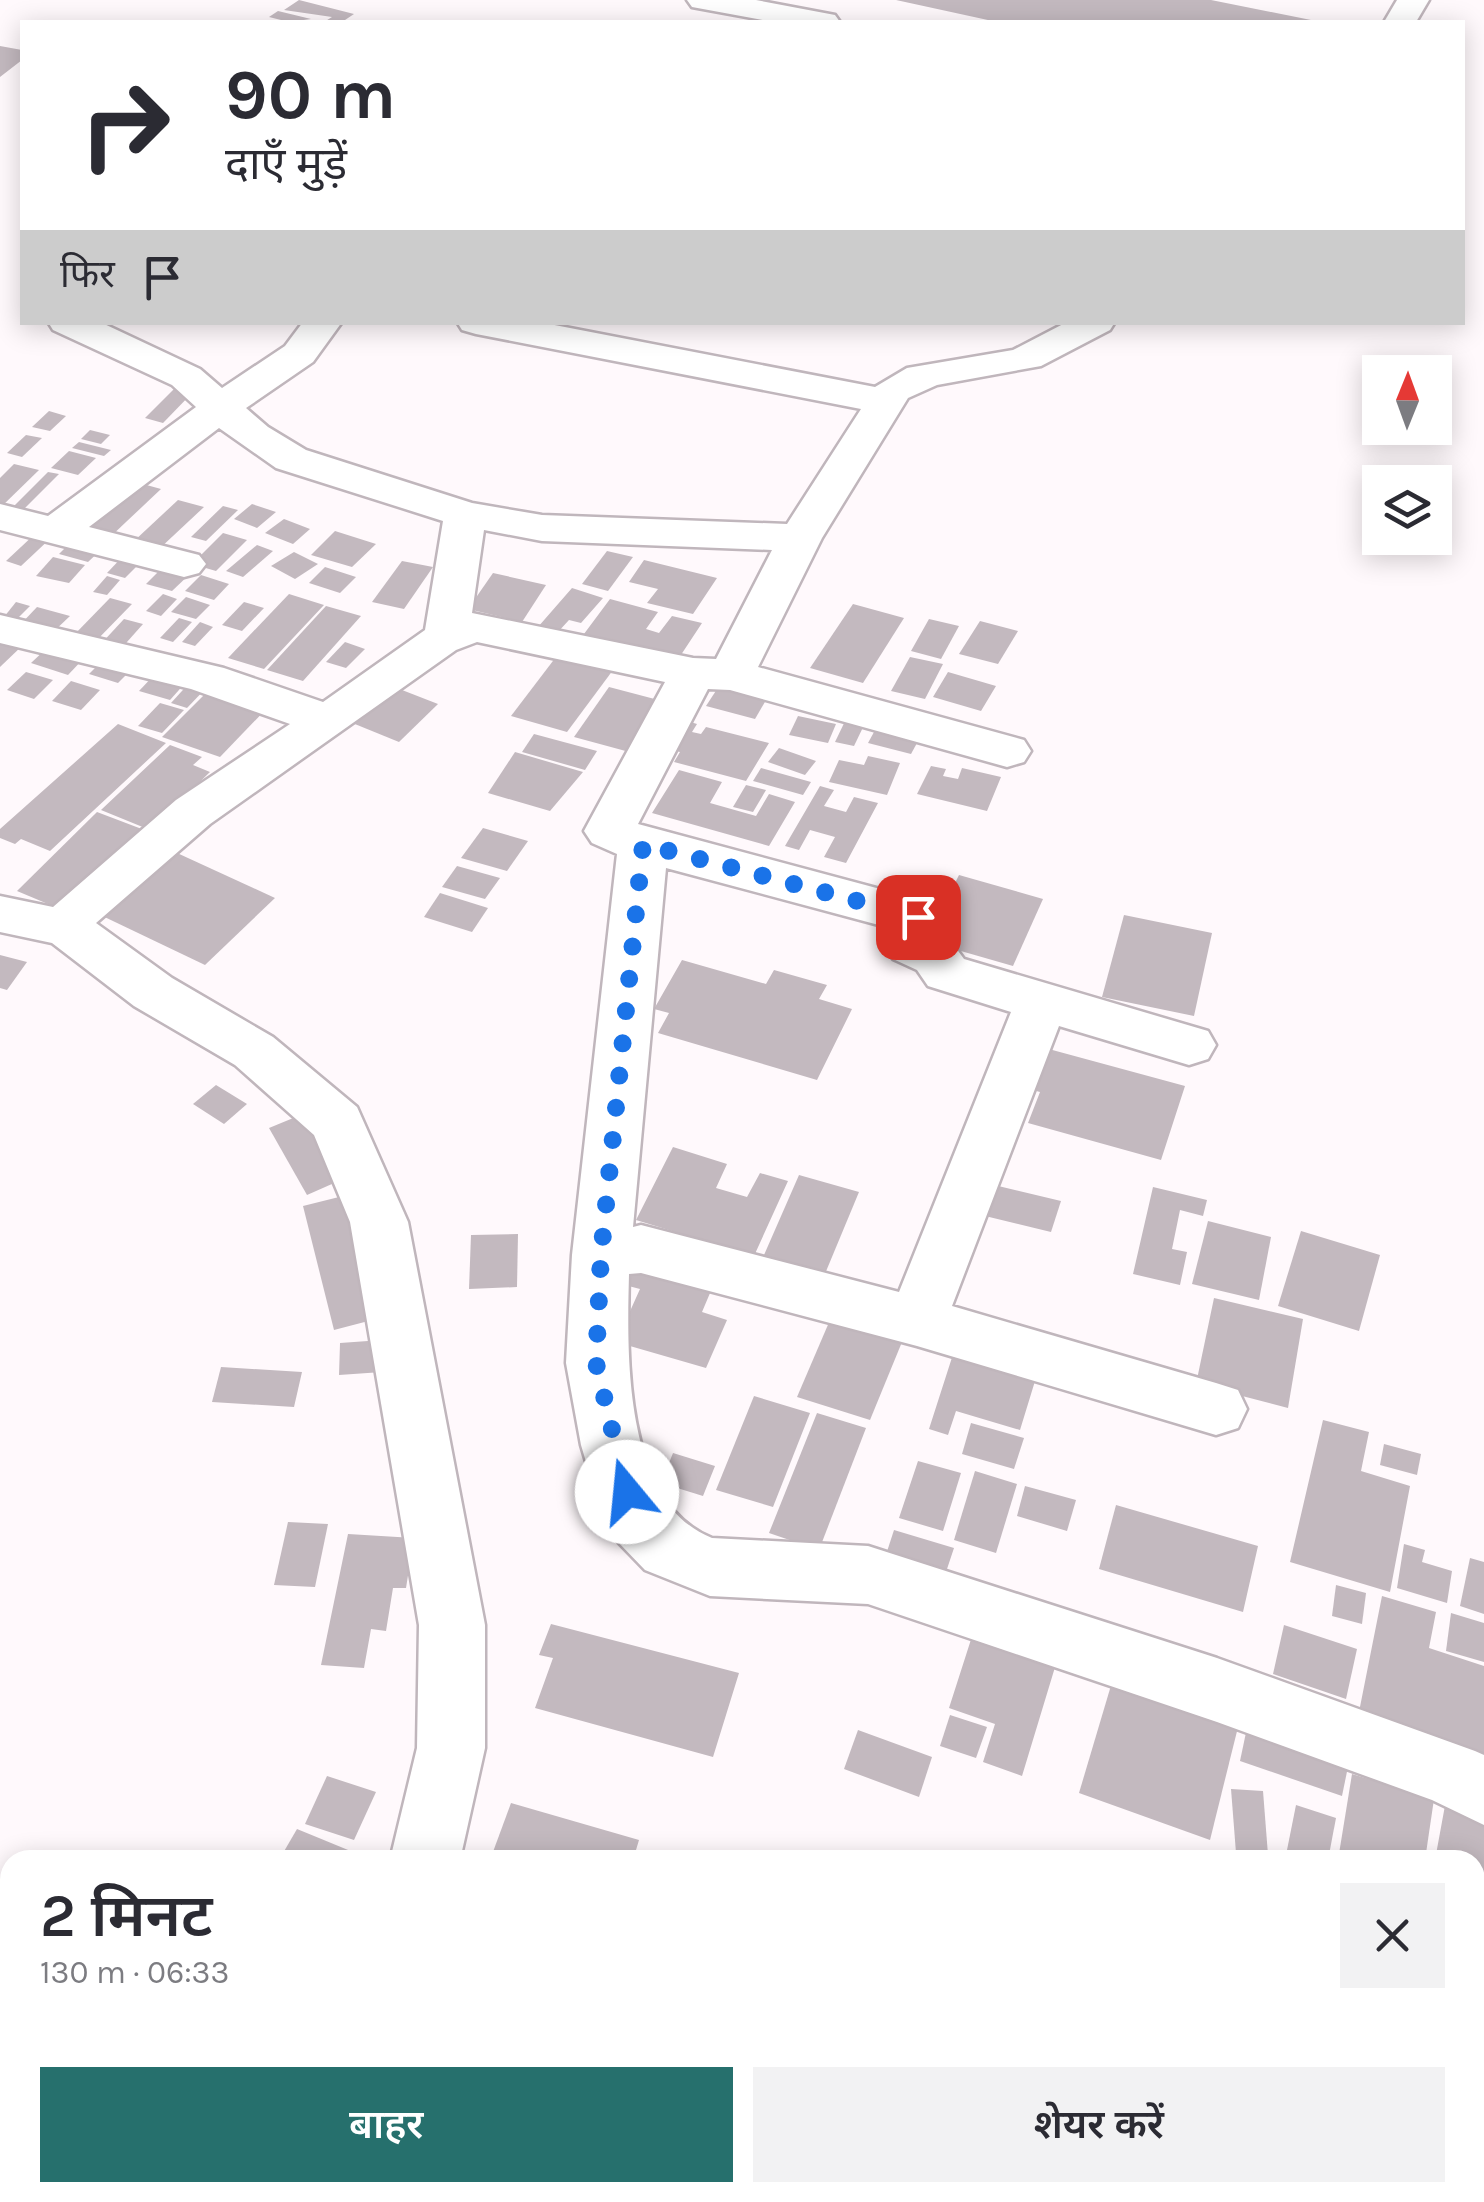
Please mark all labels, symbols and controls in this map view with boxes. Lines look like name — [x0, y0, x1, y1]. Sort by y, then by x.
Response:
text: 90 m — [225, 54, 396, 136]
icon: right — [60, 60, 190, 190]
text: दाएँ मुड़ें — [225, 138, 347, 190]
icon: arrive — [135, 250, 190, 305]
text: फिर — [60, 252, 115, 297]
north arrow — [1362, 355, 1452, 445]
map controls — [1362, 355, 1452, 555]
button: layers — [1362, 465, 1452, 555]
pin — [876, 875, 961, 960]
icon: arrive — [891, 890, 946, 945]
position arrow — [575, 1440, 679, 1544]
text: 2 मिनट — [40, 1881, 213, 1951]
button: close — [1340, 1883, 1445, 1988]
text: 130 m · 06:33 — [40, 1954, 229, 1991]
button: बाहर — [40, 2067, 733, 2182]
button: शेयर करें — [753, 2067, 1445, 2182]

